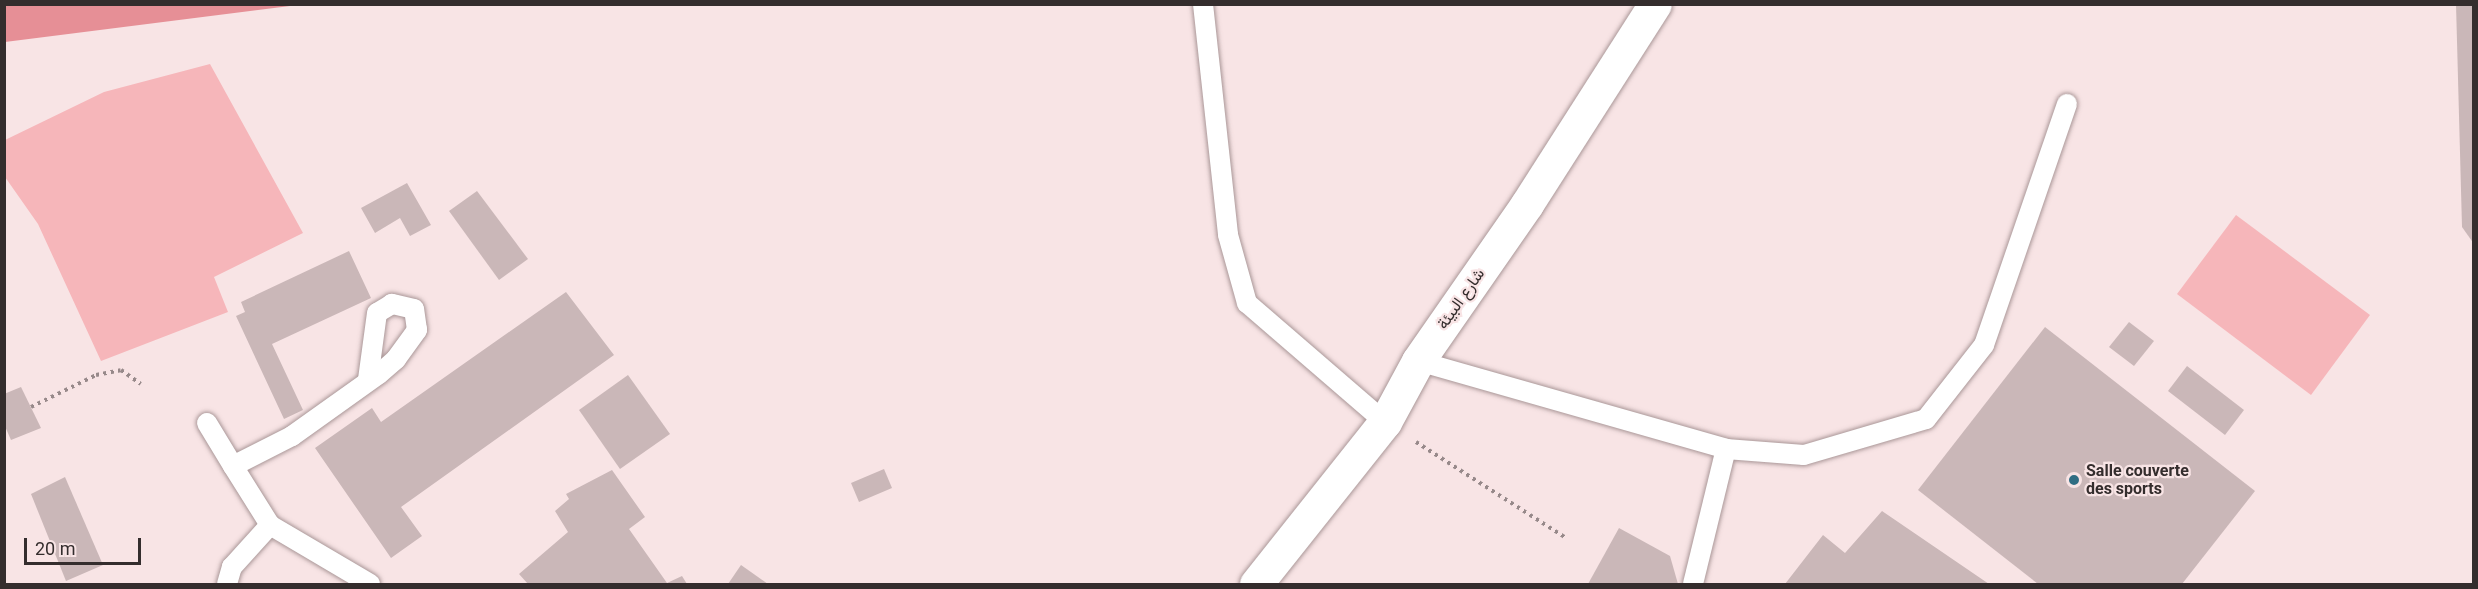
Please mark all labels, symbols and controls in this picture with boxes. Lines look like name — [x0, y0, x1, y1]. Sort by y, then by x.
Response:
street label: شارع البيئة — [1433, 265, 1489, 333]
place label: Salle couverte des sports — [2086, 461, 2189, 499]
marker: Salle couverte des sports — [2067, 473, 2081, 487]
scale bar — [27, 526, 144, 564]
text: 20 m — [35, 538, 75, 559]

